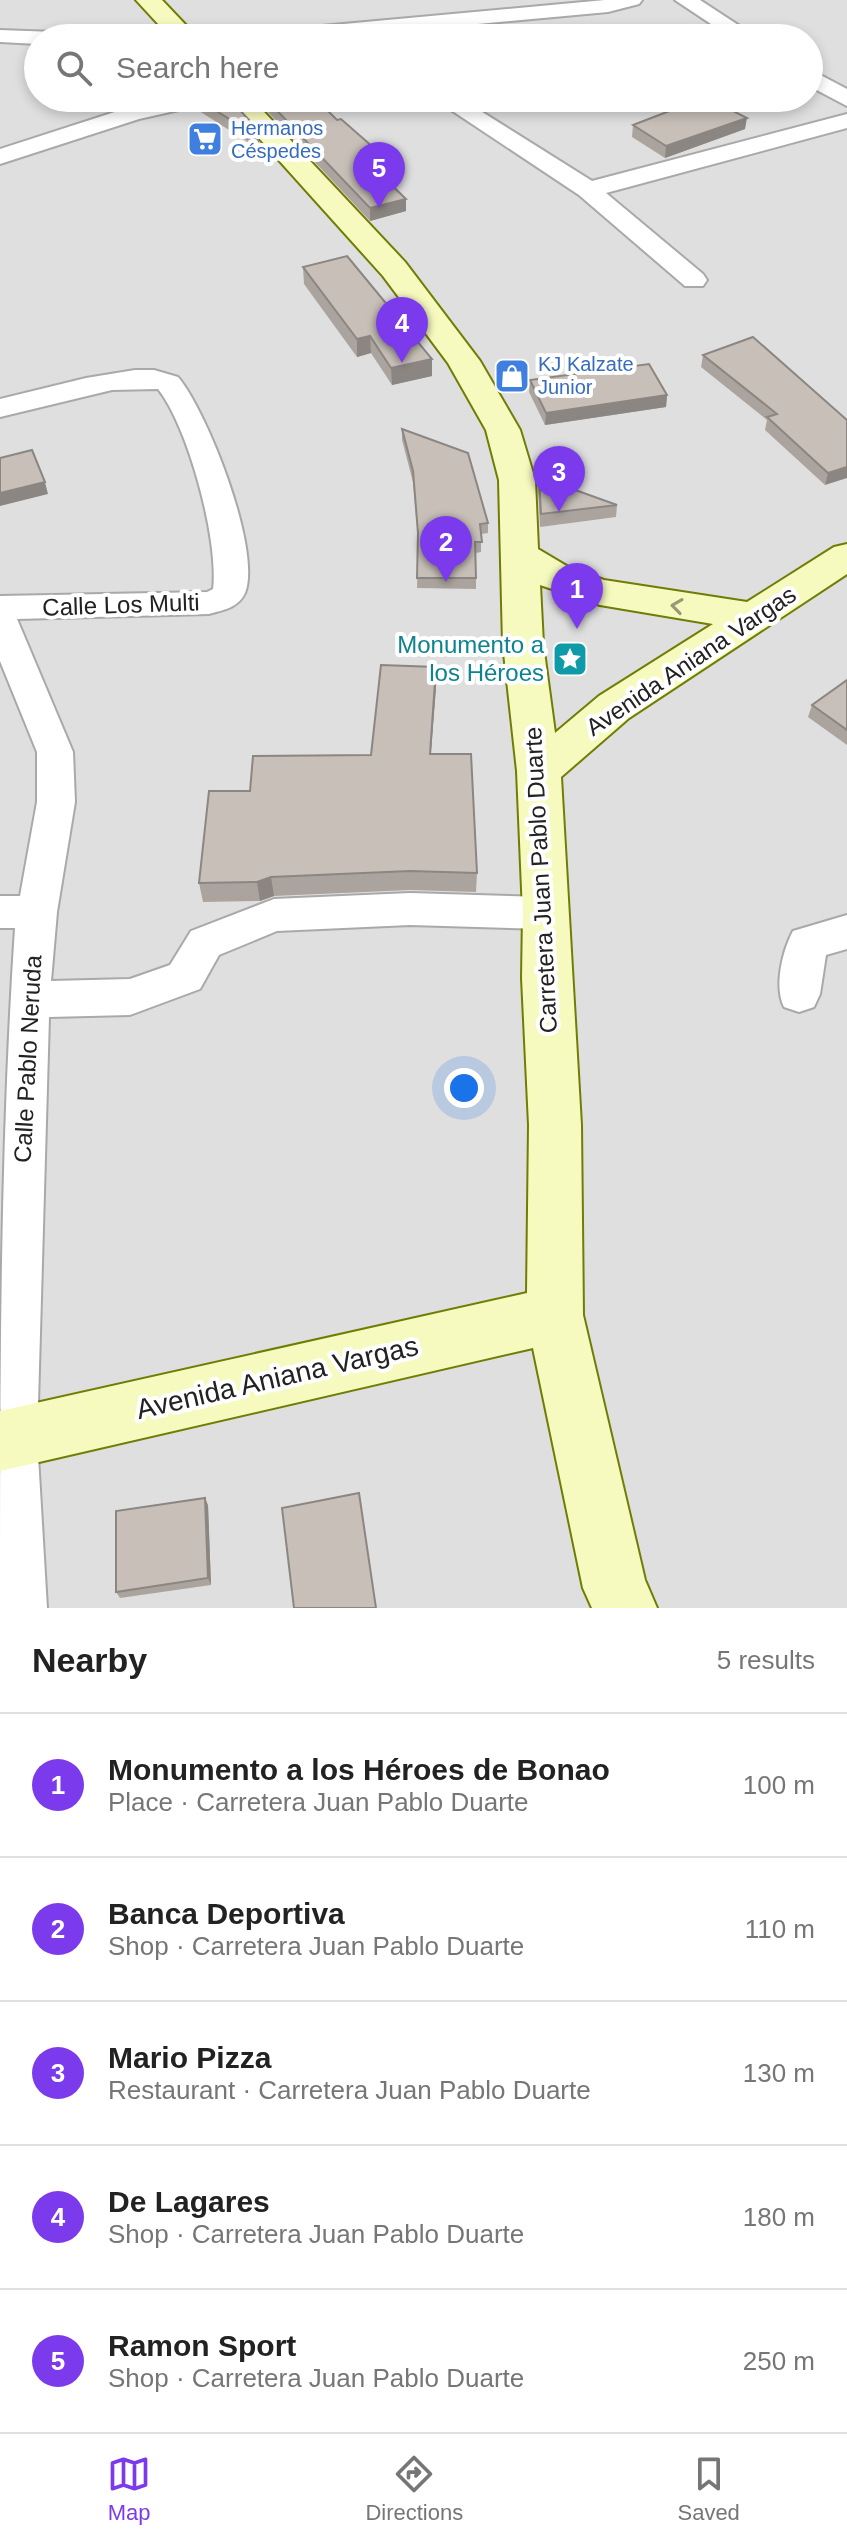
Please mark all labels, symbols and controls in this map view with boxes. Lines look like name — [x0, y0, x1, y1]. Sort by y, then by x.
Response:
search box — [24, 24, 823, 112]
icon: search — [52, 46, 96, 90]
text: Search here — [116, 51, 279, 84]
place label: Hermanos Céspedes — [231, 117, 323, 162]
supermarket icon: Hermanos Céspedes — [186, 120, 224, 158]
pin: 5 — [353, 142, 405, 208]
pin: 4 — [376, 297, 428, 363]
place label: KJ Kalzate Junior — [538, 353, 634, 398]
shop icon: KJ Kalzate Junior — [493, 357, 531, 395]
pin: 3 — [533, 446, 585, 512]
pin: 2 — [420, 516, 472, 582]
pin: 1 — [551, 563, 603, 629]
street label: Avenida Aniana Vargas — [581, 580, 801, 741]
street label: Calle Los Multi — [42, 588, 200, 621]
one-way arrow — [671, 598, 684, 615]
place label: Monumento a los Héroes — [397, 631, 545, 686]
place icon: Monumento a los Héroes — [551, 640, 589, 678]
street label: Carretera Juan Pablo Duarte — [519, 726, 562, 1034]
street label: Calle Pablo Neruda — [9, 954, 46, 1164]
your location — [444, 1068, 484, 1108]
street label: Avenida Aniana Vargas — [133, 1330, 421, 1425]
text: Nearby — [32, 1641, 147, 1679]
text: 5 results — [717, 1645, 815, 1675]
text: Monumento a los Héroes de Bonao — [108, 1753, 610, 1786]
text: 1 — [51, 1770, 65, 1800]
text: 100 m — [743, 1770, 815, 1800]
text: Place · Carretera Juan Pablo Duarte — [108, 1787, 529, 1817]
text: Banca Deportiva — [108, 1897, 345, 1930]
text: 2 — [51, 1914, 65, 1944]
text: 110 m — [745, 1914, 815, 1944]
text: Shop · Carretera Juan Pablo Duarte — [108, 1931, 524, 1961]
text: Mario Pizza — [108, 2041, 271, 2074]
text: 3 — [51, 2058, 65, 2088]
text: 130 m — [743, 2058, 815, 2088]
text: Restaurant · Carretera Juan Pablo Duarte — [108, 2075, 591, 2105]
text: De Lagares — [108, 2185, 270, 2218]
text: 4 — [51, 2202, 65, 2232]
text: 180 m — [743, 2202, 815, 2232]
text: Shop · Carretera Juan Pablo Duarte — [108, 2219, 524, 2249]
text: Ramon Sport — [108, 2329, 296, 2362]
text: 5 — [51, 2346, 65, 2376]
text: 250 m — [743, 2346, 815, 2376]
text: Shop · Carretera Juan Pablo Duarte — [108, 2363, 524, 2393]
tab: Map — [107, 2452, 151, 2526]
tab: Directions — [365, 2452, 463, 2526]
tab: Saved — [677, 2452, 740, 2526]

